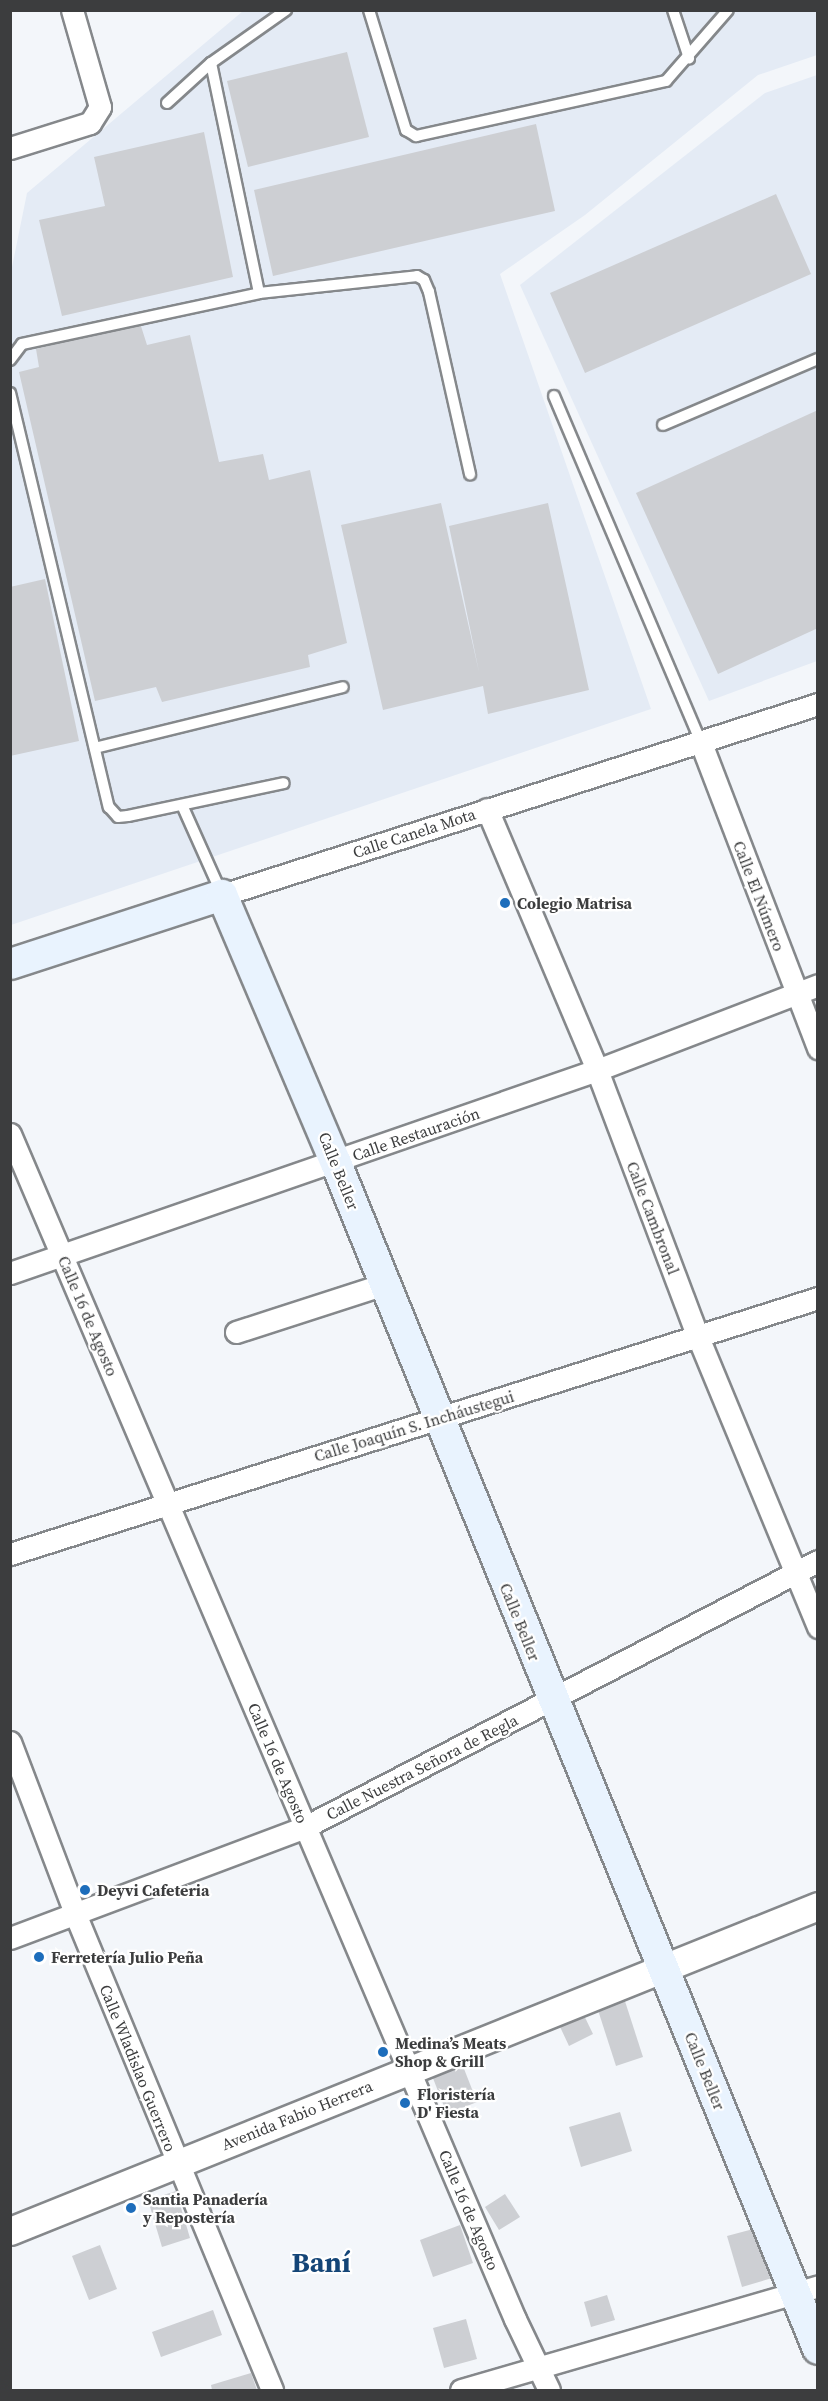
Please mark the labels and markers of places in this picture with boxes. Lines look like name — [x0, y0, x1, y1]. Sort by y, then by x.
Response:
place label: Colegio Matrisa — [517, 893, 632, 913]
marker: Colegio Matrisa — [498, 896, 512, 910]
place label: Deyvi Cafeteria — [97, 1880, 209, 1900]
marker: Deyvi Cafeteria — [78, 1883, 92, 1897]
place label: Ferretería Julio Peña — [51, 1947, 203, 1967]
marker: Ferretería Julio Peña — [32, 1950, 46, 1964]
place label: Medina’s Meats Shop & Grill — [395, 2033, 506, 2071]
marker: Medina’s Meats Shop & Grill — [376, 2045, 390, 2059]
place label: Floristería D' Fiesta — [417, 2084, 495, 2122]
marker: Floristería D' Fiesta — [398, 2096, 412, 2110]
place label: Santia Panadería y Repostería — [143, 2189, 268, 2227]
marker: Santia Panadería y Repostería — [124, 2201, 138, 2215]

